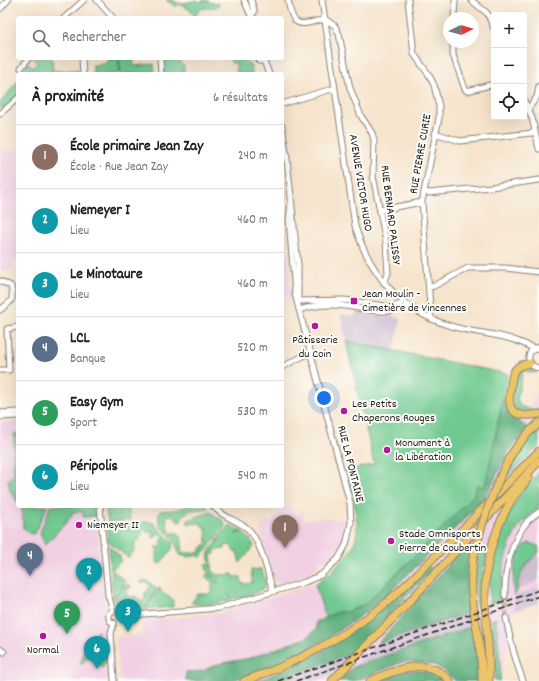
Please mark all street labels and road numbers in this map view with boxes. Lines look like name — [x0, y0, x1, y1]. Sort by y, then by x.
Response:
street label: RUE PIERRE CURIE — [406, 112, 437, 195]
street label: AVENUE VICTOR HUGO — [344, 133, 376, 233]
street label: RUE BERNARD PALISSY — [375, 164, 405, 266]
street label: RUE LA FONTAINE — [332, 424, 368, 505]

